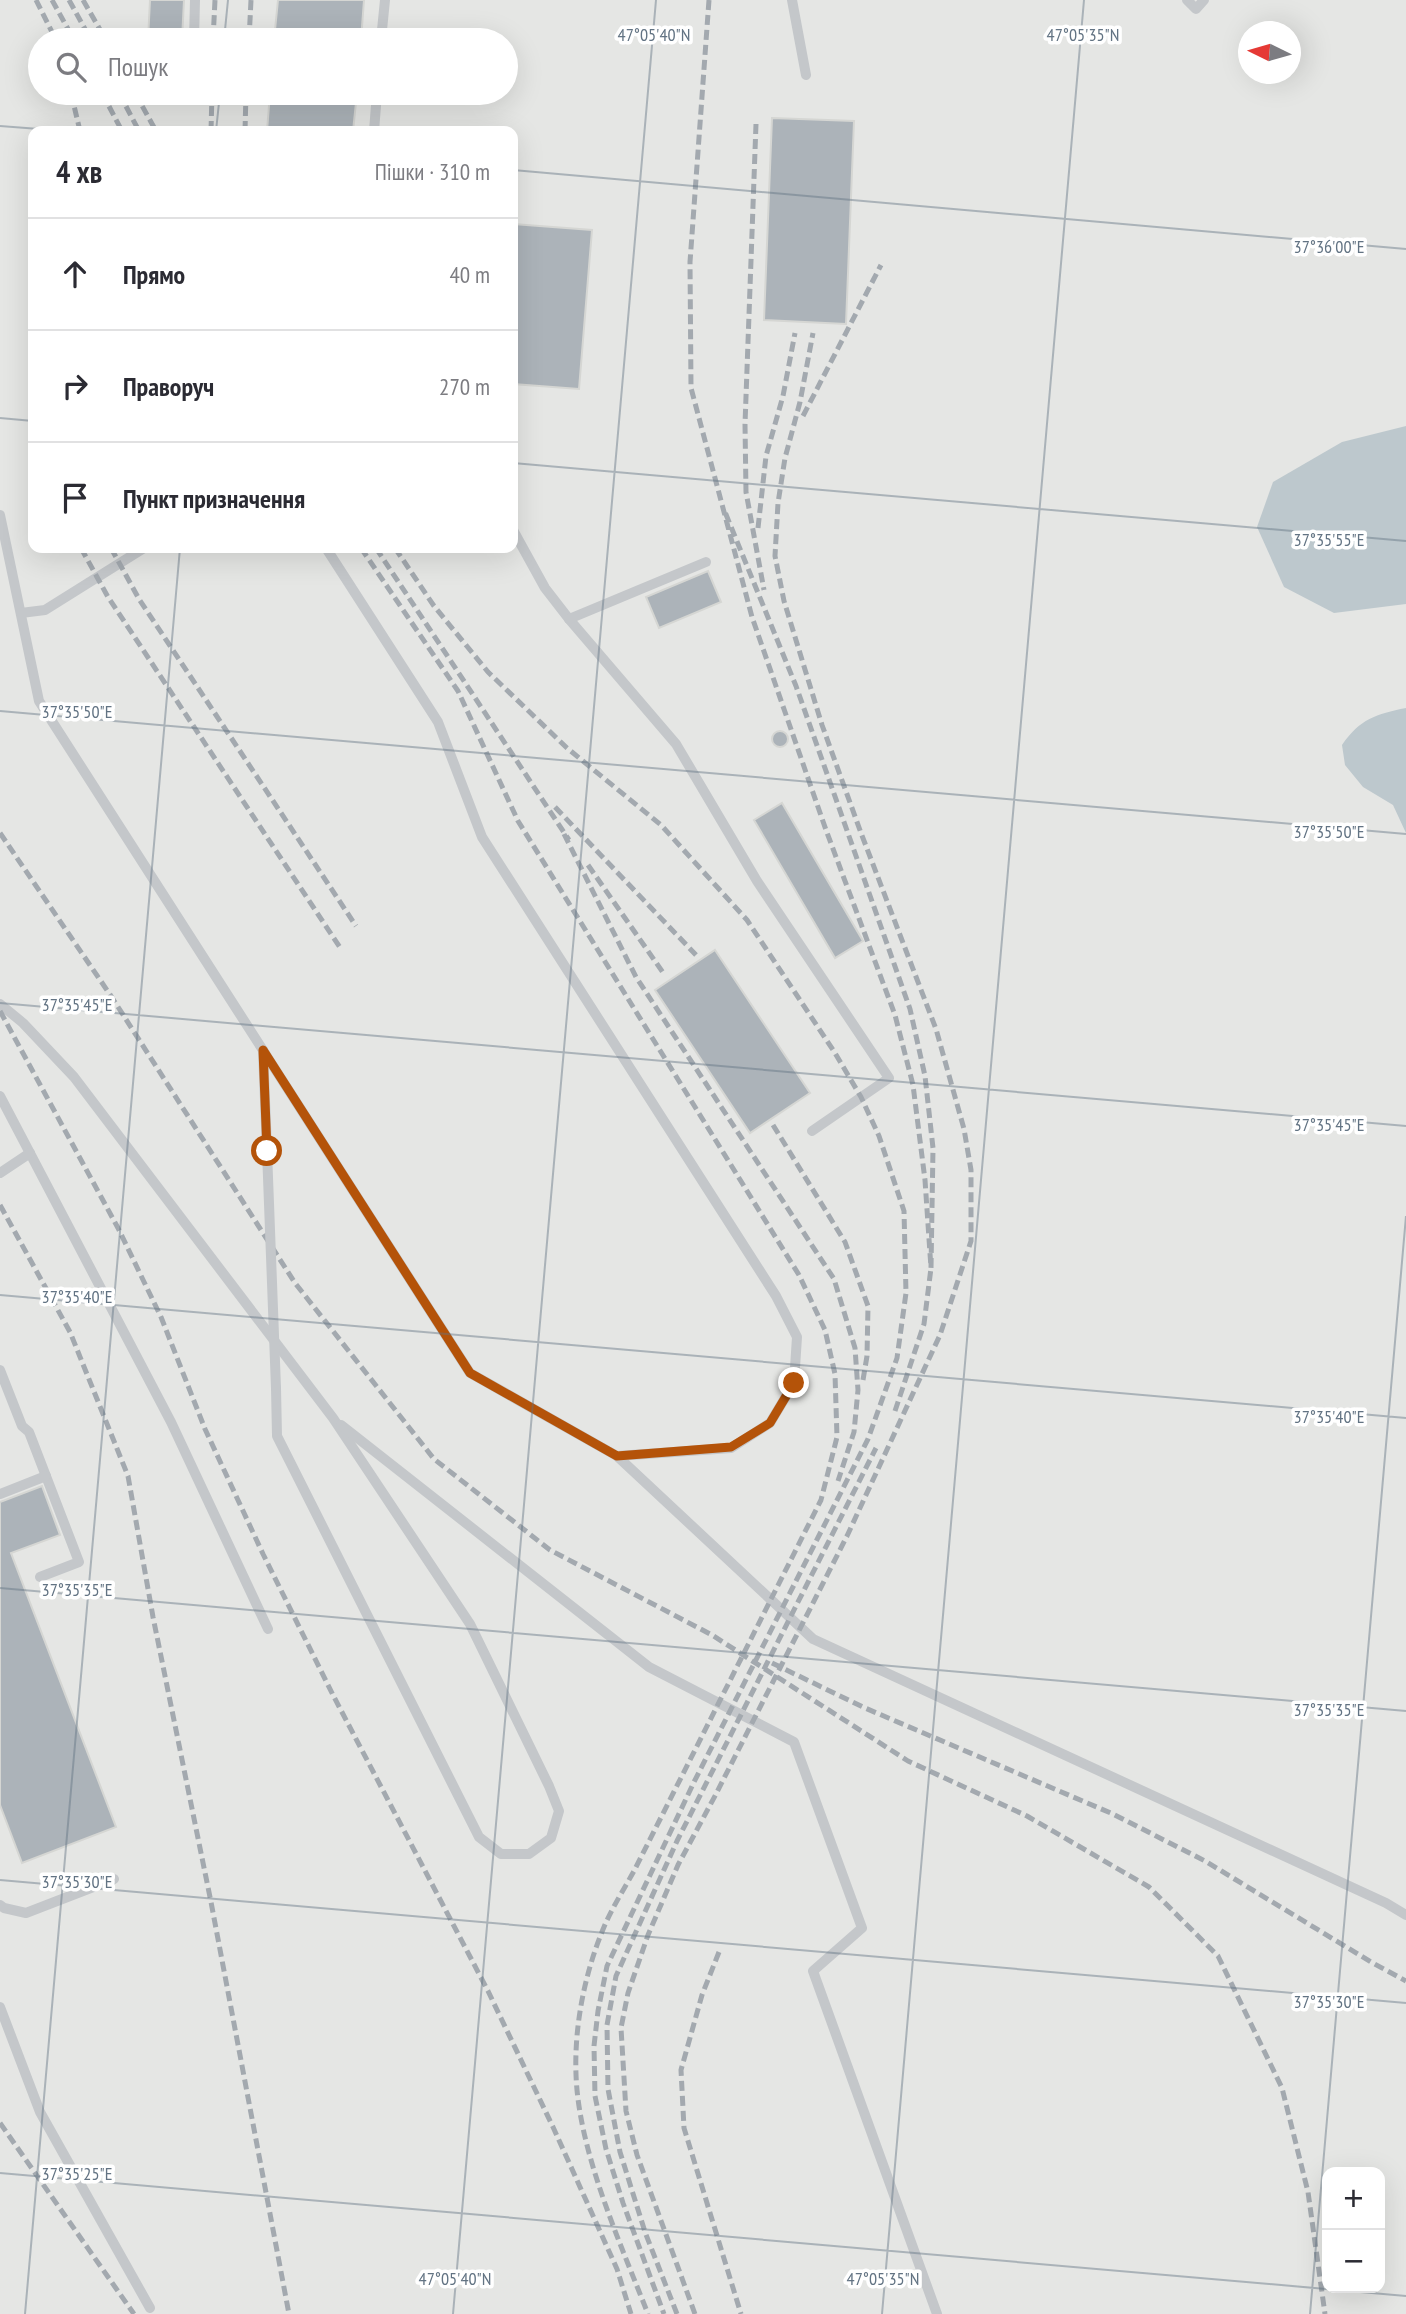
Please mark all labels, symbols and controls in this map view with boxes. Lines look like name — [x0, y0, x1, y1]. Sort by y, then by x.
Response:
north arrow — [1238, 21, 1301, 84]
text: 47°05'40"N — [618, 23, 690, 46]
text: 47°05'35"N — [1047, 23, 1119, 46]
search box — [28, 28, 518, 105]
icon: search — [52, 48, 90, 86]
text: Пошук — [108, 50, 168, 83]
text: 4 хв — [56, 152, 102, 191]
text: Пішки · 310 m — [375, 157, 490, 186]
text: 37°36'00"E — [1294, 235, 1364, 258]
icon: ahead — [56, 255, 94, 293]
text: Прямо — [123, 258, 185, 291]
text: 40 m — [449, 260, 490, 289]
icon: right — [56, 367, 94, 405]
text: Праворуч — [123, 370, 214, 403]
text: 270 m — [439, 372, 490, 401]
icon: arrive — [56, 479, 94, 517]
text: Пункт призначення — [123, 482, 305, 515]
text: 37°35'55"E — [1294, 528, 1364, 551]
text: 37°35'50"E — [42, 700, 112, 723]
text: 37°35'50"E — [1294, 820, 1364, 843]
text: 37°35'45"E — [42, 993, 112, 1016]
text: 37°35'45"E — [1294, 1113, 1364, 1136]
route start — [251, 1135, 282, 1166]
text: 37°35'40"E — [42, 1285, 112, 1308]
route end — [778, 1367, 809, 1398]
text: 37°35'40"E — [1294, 1405, 1364, 1428]
text: 37°35'35"E — [42, 1578, 112, 1601]
text: 37°35'35"E — [1294, 1698, 1364, 1721]
text: 37°35'30"E — [42, 1870, 112, 1893]
text: 37°35'30"E — [1294, 1990, 1364, 2013]
text: 37°35'25"E — [42, 2162, 112, 2185]
map controls — [1322, 2167, 1385, 2293]
button: + — [1322, 2167, 1385, 2230]
button: − — [1322, 2230, 1385, 2293]
text: 47°05'40"N — [419, 2267, 491, 2290]
text: 47°05'35"N — [847, 2267, 919, 2290]

